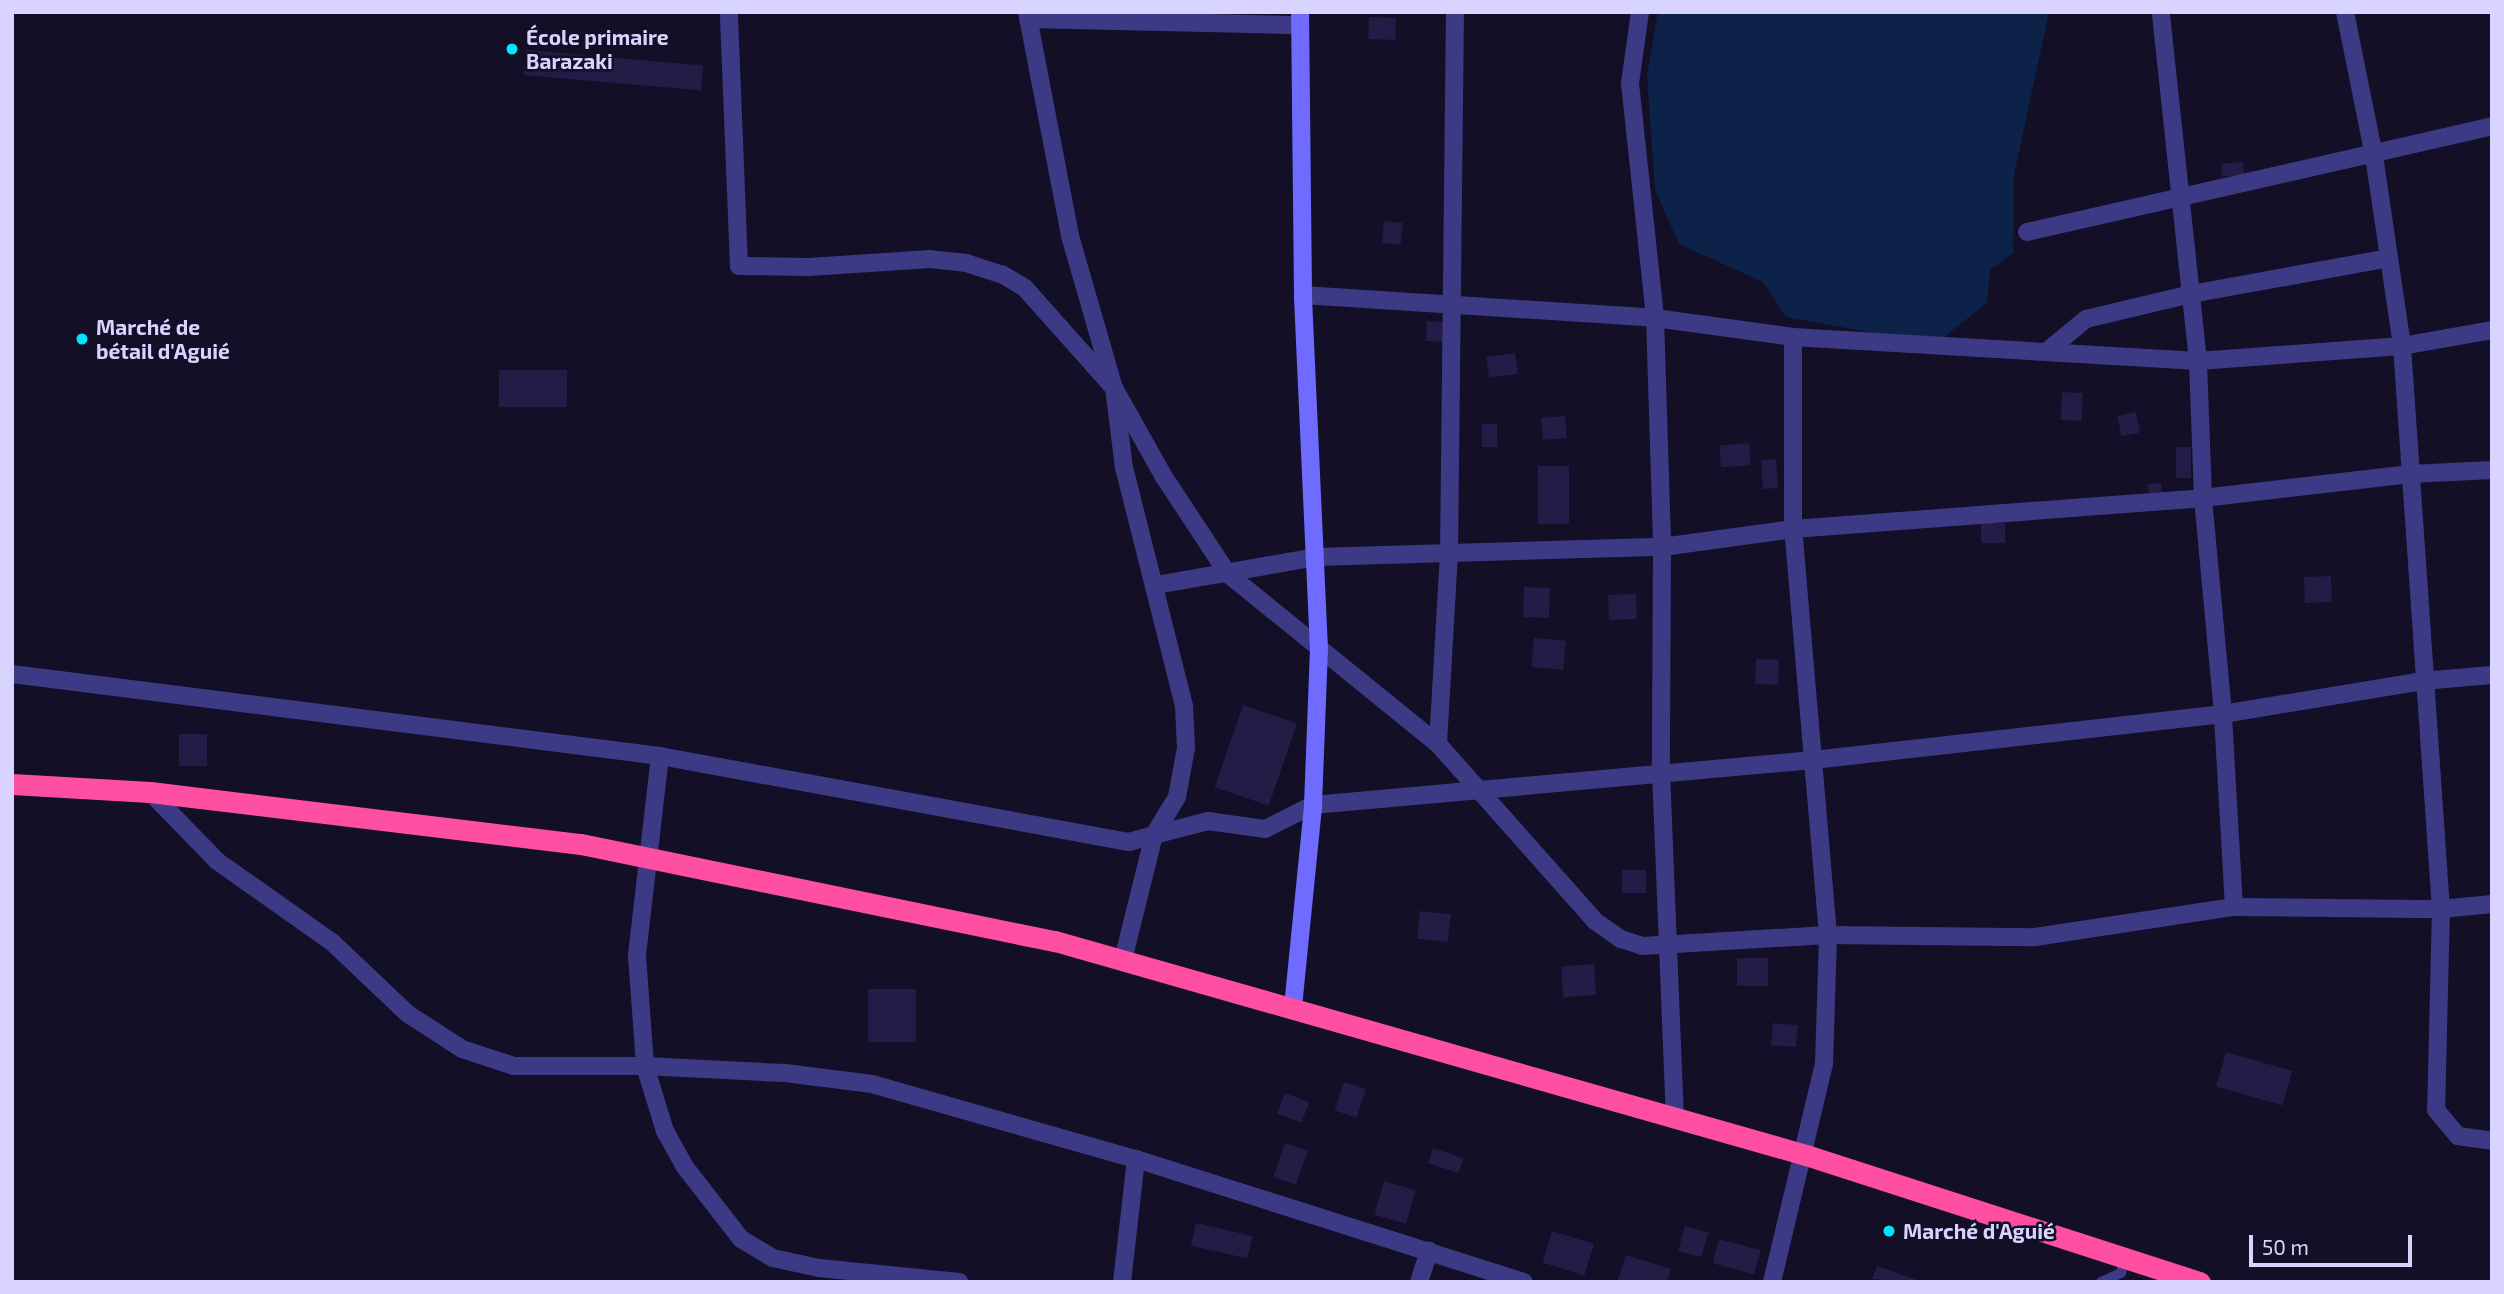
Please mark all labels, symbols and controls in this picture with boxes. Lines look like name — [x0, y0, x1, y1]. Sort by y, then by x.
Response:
place label: École primaire Barazaki — [526, 24, 669, 74]
marker: École primaire Barazaki — [504, 41, 520, 57]
place label: Marché de bétail d'Aguié — [96, 314, 230, 364]
marker: Marché de bétail d'Aguié — [74, 331, 90, 347]
place label: Marché d'Aguié — [1903, 1218, 2055, 1244]
scale bar — [2252, 1220, 2415, 1264]
marker: Marché d'Aguié — [1881, 1223, 1897, 1239]
text: 50 m — [2262, 1234, 2309, 1259]

